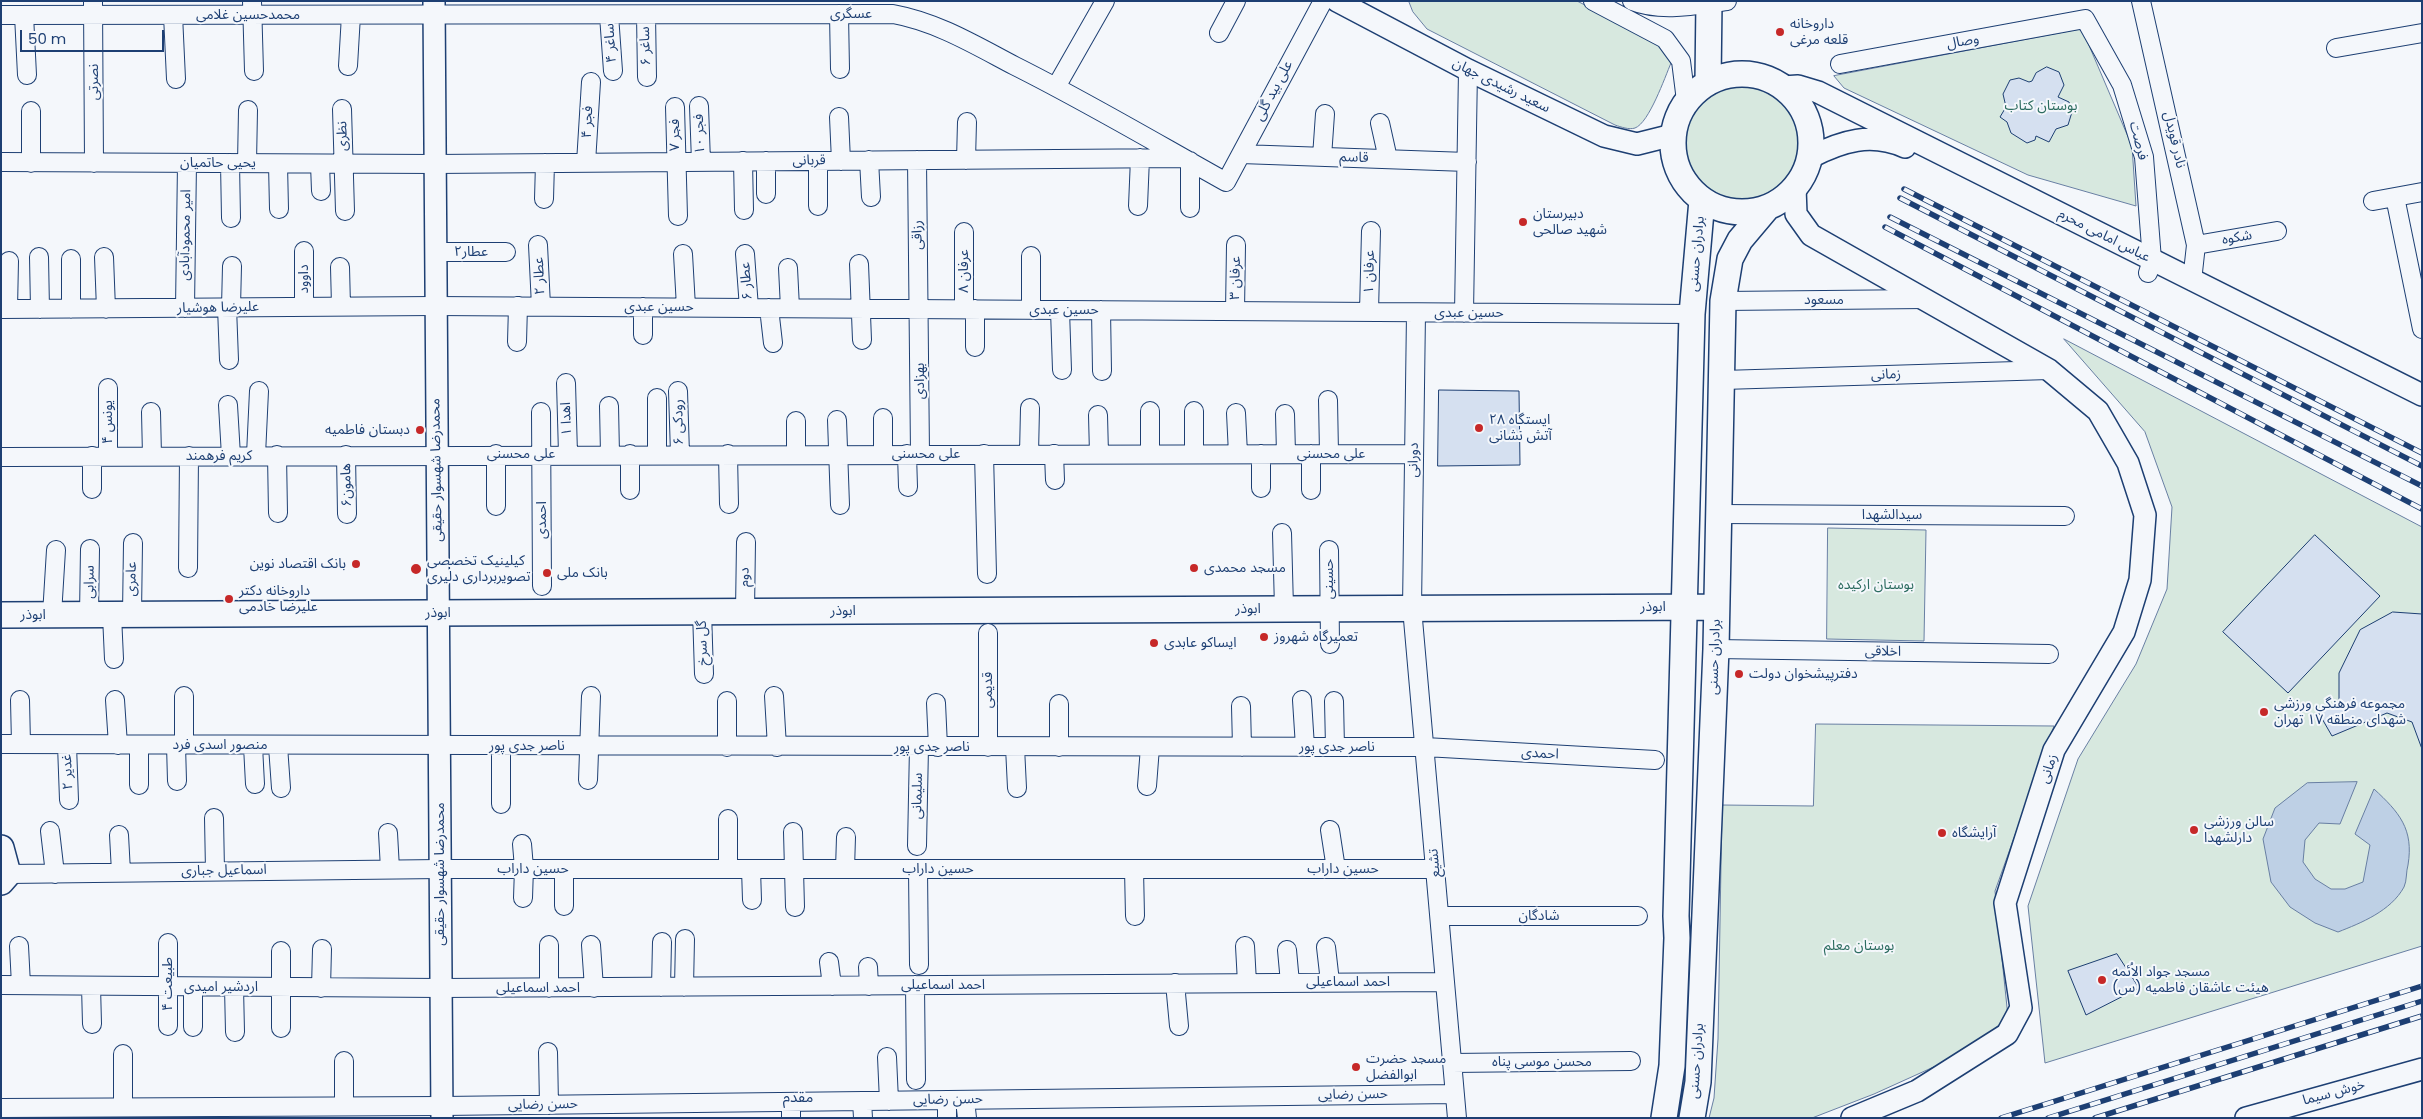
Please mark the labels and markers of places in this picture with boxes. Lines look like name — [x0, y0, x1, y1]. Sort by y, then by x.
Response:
place label: داروخانه قلعه مرغی — [1790, 16, 1848, 48]
marker: داروخانه قلعه مرغی — [1774, 26, 1786, 38]
place label: دبیرستان شهید صالحی — [1533, 206, 1607, 238]
marker: دبیرستان شهید صالحی — [1517, 216, 1529, 228]
place label: ایستگاه ۲۸ آتش نشانی — [1489, 412, 1552, 444]
place label: دبستان فاطمیه — [325, 422, 410, 438]
marker: ایستگاه ۲۸ آتش نشانی — [1473, 422, 1485, 434]
marker: دبستان فاطمیه — [414, 424, 426, 436]
place label: کیلینیک تخصصی تصویربرداری دلیری — [427, 553, 531, 586]
place label: بانک اقتصاد نوین — [250, 556, 346, 572]
marker: بانک اقتصاد نوین — [350, 558, 362, 570]
place label: مسجد محمدی — [1204, 560, 1286, 576]
marker: کیلینیک تخصصی تصویربرداری دلیری — [409, 562, 423, 576]
marker: مسجد محمدی — [1188, 562, 1200, 574]
place label: بانک ملی — [557, 565, 608, 581]
marker: بانک ملی — [541, 567, 553, 579]
place label: داروخانه دکتر علیرضا خادمی — [239, 583, 318, 616]
marker: داروخانه دکتر علیرضا خادمی — [223, 593, 235, 605]
place label: تعمیرگاه شهروز — [1274, 629, 1358, 645]
marker: تعمیرگاه شهروز — [1258, 631, 1270, 643]
place label: ایساکو عابدی — [1164, 635, 1237, 651]
marker: ایساکو عابدی — [1148, 637, 1160, 649]
place label: دفترپیشخوان دولت — [1749, 666, 1858, 682]
marker: دفترپیشخوان دولت — [1733, 668, 1745, 680]
place label: مجموعه فرهنگی ورزشی شهدای منطقه ۱۷ تهران — [2274, 696, 2406, 729]
marker: مجموعه فرهنگی ورزشی شهدای منطقه ۱۷ تهران — [2258, 706, 2270, 718]
place label: سالن ورزشی دارلشهدا — [2204, 814, 2274, 846]
marker: سالن ورزشی دارلشهدا — [2188, 824, 2200, 836]
place label: آرایشگاه — [1952, 825, 1996, 841]
marker: آرایشگاه — [1936, 827, 1948, 839]
place label: مسجد جواد الاُئمه هیئت عاشقان فاطمیه (س) — [2112, 964, 2269, 996]
marker: مسجد جواد الاُئمه هیئت عاشقان فاطمیه (س) — [2096, 974, 2108, 986]
place label: مسجد حضرت ابوالفضل — [1366, 1051, 1446, 1084]
marker: مسجد حضرت ابوالفضل — [1350, 1061, 1362, 1073]

